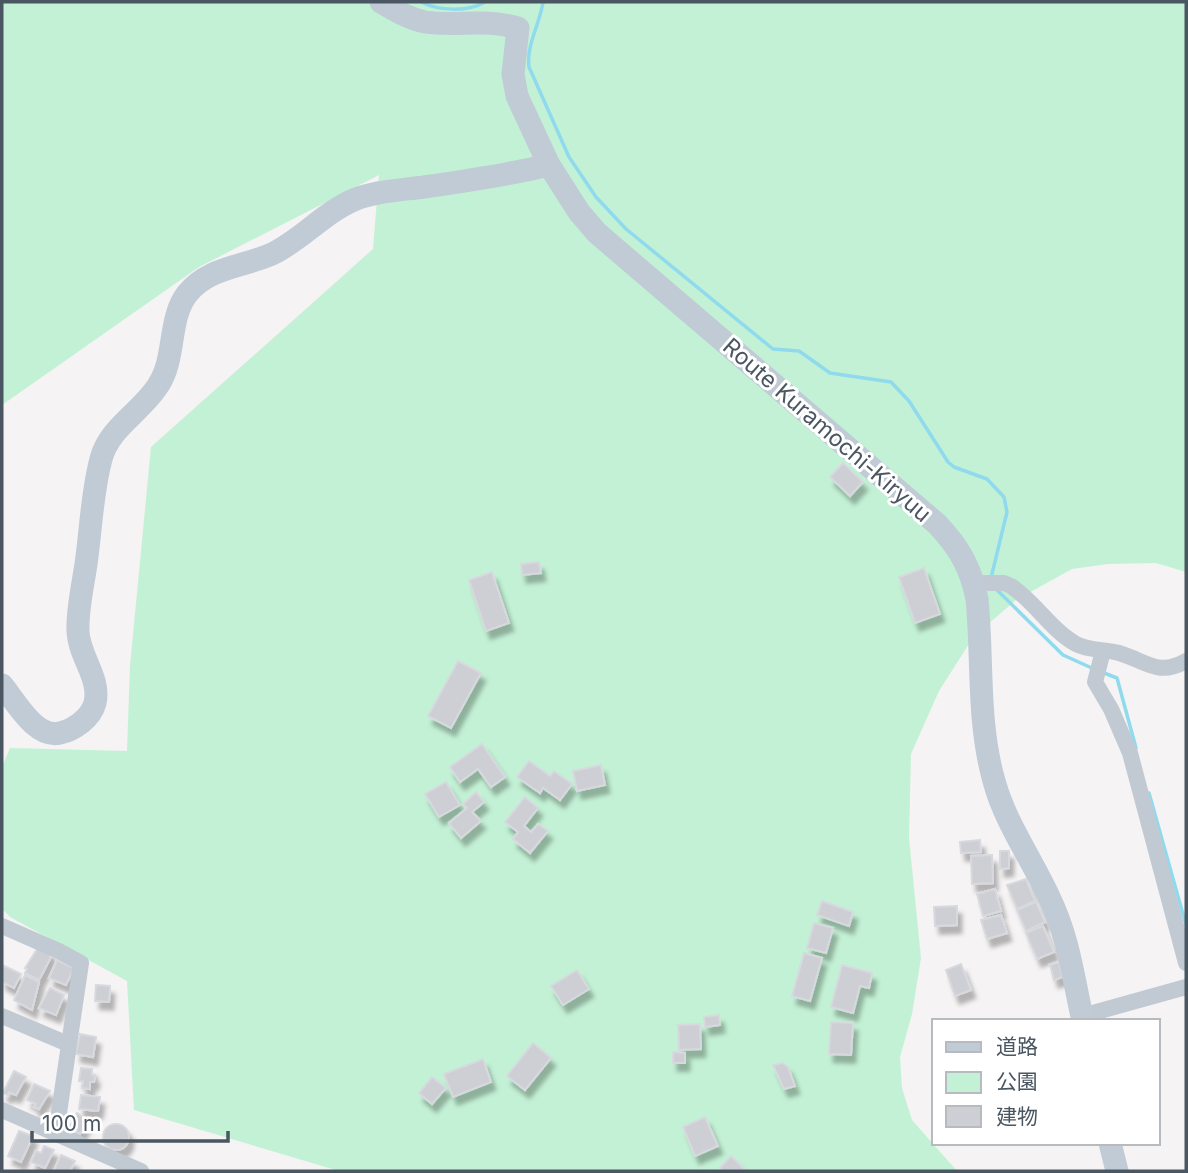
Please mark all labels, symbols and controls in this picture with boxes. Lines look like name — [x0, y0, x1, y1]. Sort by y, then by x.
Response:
street label: Route Kuramochi-Kiryuu — [717, 332, 937, 528]
legend — [932, 1019, 1160, 1145]
text: 道路 — [996, 1034, 1038, 1059]
text: 公園 — [996, 1069, 1038, 1094]
scale bar — [32, 1100, 228, 1144]
text: 建物 — [996, 1104, 1038, 1129]
text: 100 m — [42, 1111, 101, 1136]

